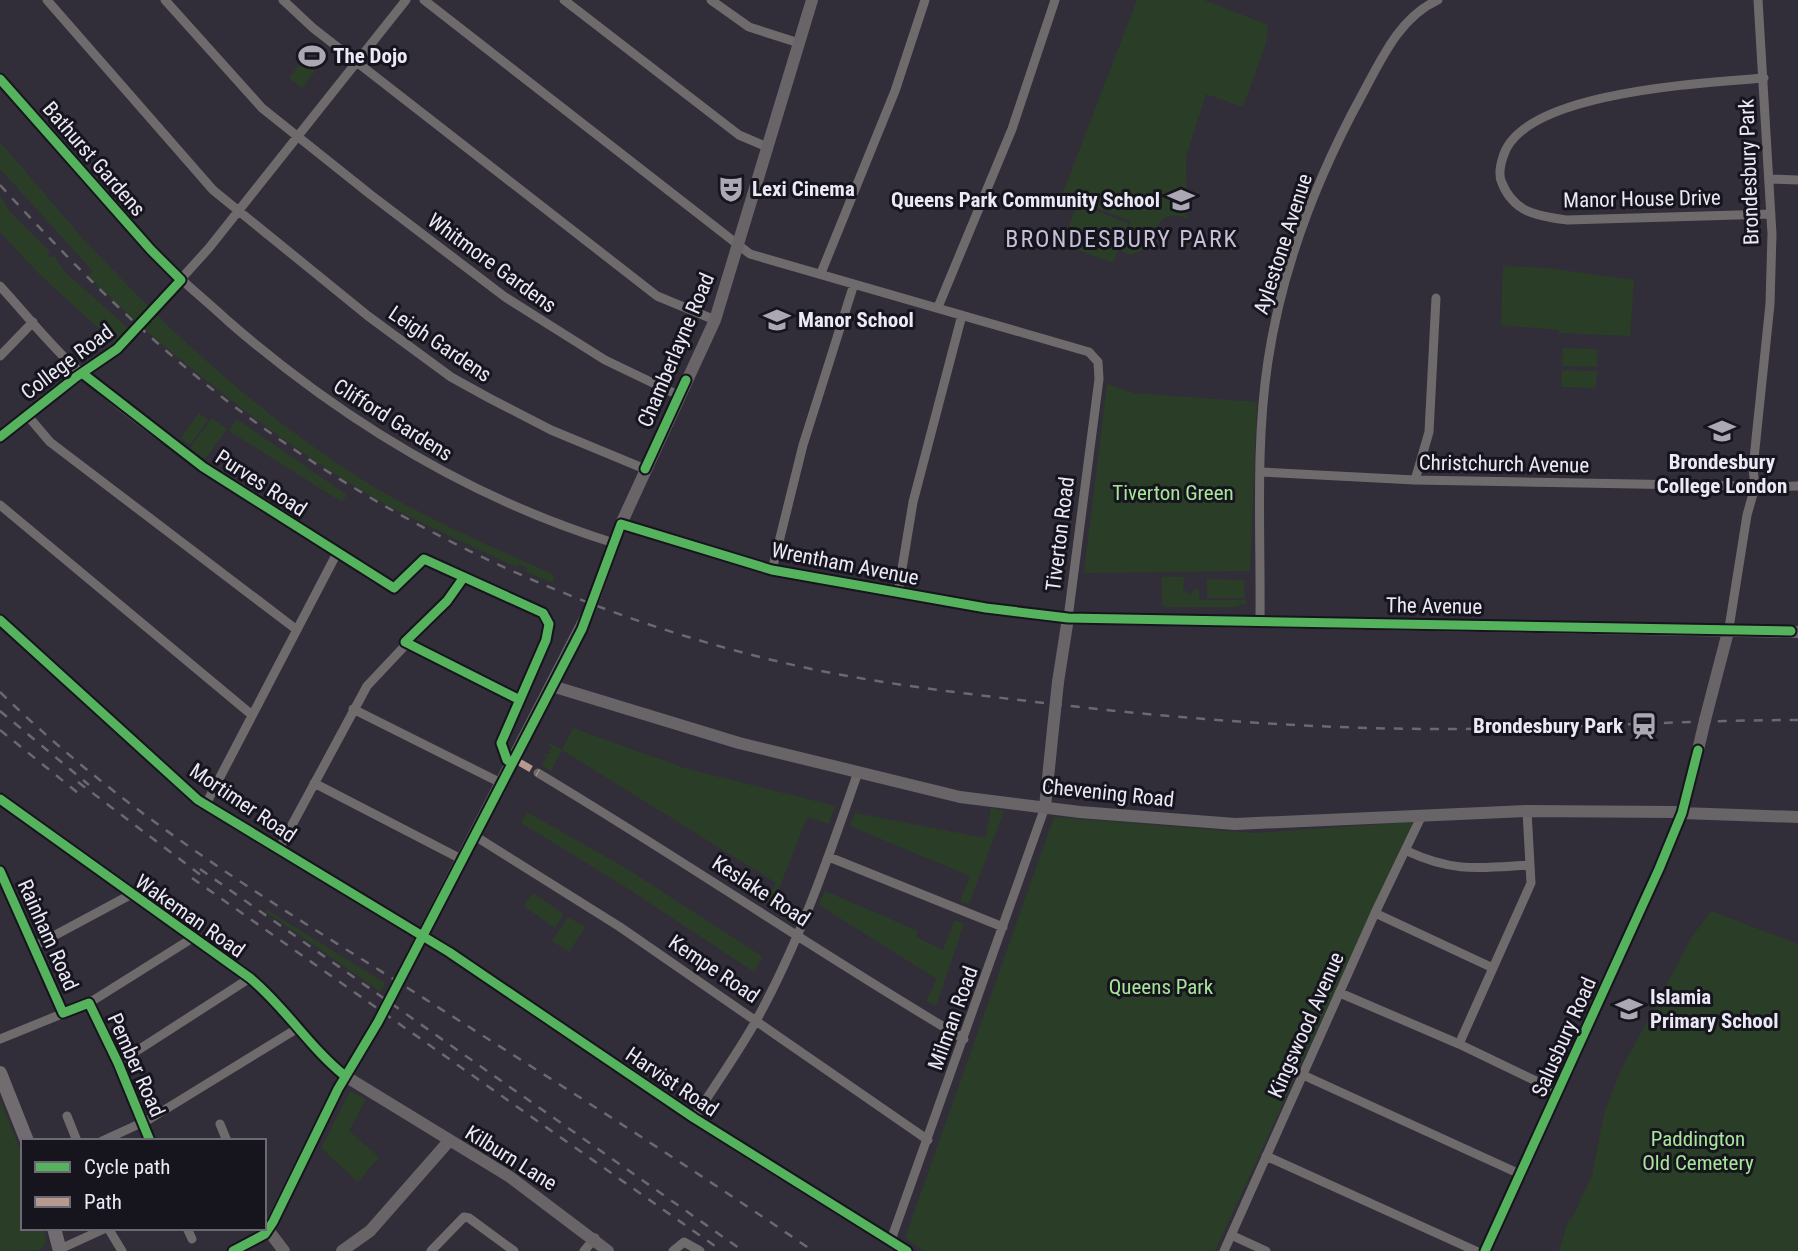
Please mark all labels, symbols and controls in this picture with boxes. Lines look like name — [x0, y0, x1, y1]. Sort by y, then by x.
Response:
sports icon: The Dojo — [297, 41, 327, 71]
place label: The Dojo — [333, 44, 408, 68]
street label: Bathurst Gardens — [38, 97, 150, 221]
street label: Brondesbury Park — [1734, 98, 1764, 246]
street label: Aylestone Avenue — [1249, 171, 1317, 317]
theatre icon: Lexi Cinema — [716, 174, 746, 204]
place label: Lexi Cinema — [752, 177, 855, 201]
school or university icon: Queens Park Community School — [1166, 185, 1196, 215]
street label: Manor House Drive — [1563, 186, 1721, 212]
place label: Queens Park Community School — [891, 188, 1160, 212]
street label: Whitmore Gardens — [423, 208, 561, 318]
district label: BRONDESBURY PARK — [1005, 225, 1239, 253]
street label: Chamberlayne Road — [633, 269, 719, 431]
street label: Leigh Gardens — [384, 301, 496, 387]
school or university icon: Manor School — [762, 305, 792, 335]
place label: Manor School — [798, 308, 914, 332]
street label: College Road — [16, 320, 118, 404]
street label: Clifford Gardens — [329, 374, 457, 466]
school or university icon: Brondesbury College London — [1707, 416, 1737, 446]
street label: Purves Road — [211, 445, 311, 521]
place label: Brondesbury College London — [1657, 450, 1787, 498]
street label: Christchurch Avenue — [1419, 451, 1590, 477]
street label: Tiverton Road — [1041, 475, 1079, 593]
park label: Tiverton Green — [1112, 481, 1234, 505]
street label: Wrentham Avenue — [769, 538, 921, 590]
street label: The Avenue — [1386, 593, 1482, 619]
station icon: Brondesbury Park — [1629, 711, 1659, 741]
place label: Brondesbury Park — [1473, 714, 1624, 738]
street label: Mortimer Road — [185, 759, 301, 847]
street label: Chevening Road — [1041, 774, 1175, 812]
street label: Keslake Road — [708, 851, 814, 931]
street label: Wakeman Road — [131, 870, 249, 962]
street label: Rainham Road — [13, 876, 83, 994]
street label: Kempe Road — [664, 930, 764, 1008]
street label: Kingswood Avenue — [1263, 948, 1349, 1102]
street label: Milman Road — [923, 963, 983, 1073]
street label: Salusbury Road — [1527, 974, 1601, 1100]
park label: Queens Park — [1109, 975, 1214, 999]
place label: Islamia Primary School — [1650, 985, 1779, 1033]
school or university icon: Islamia Primary School — [1614, 994, 1644, 1024]
street label: Pember Road — [103, 1010, 169, 1120]
street label: Harvist Road — [621, 1042, 723, 1122]
street label: Kilburn Lane — [461, 1121, 561, 1196]
park label: Paddington Old Cemetery — [1642, 1127, 1754, 1175]
legend — [21, 1139, 266, 1230]
text: Cycle path — [84, 1155, 170, 1179]
text: Path — [84, 1190, 122, 1214]

